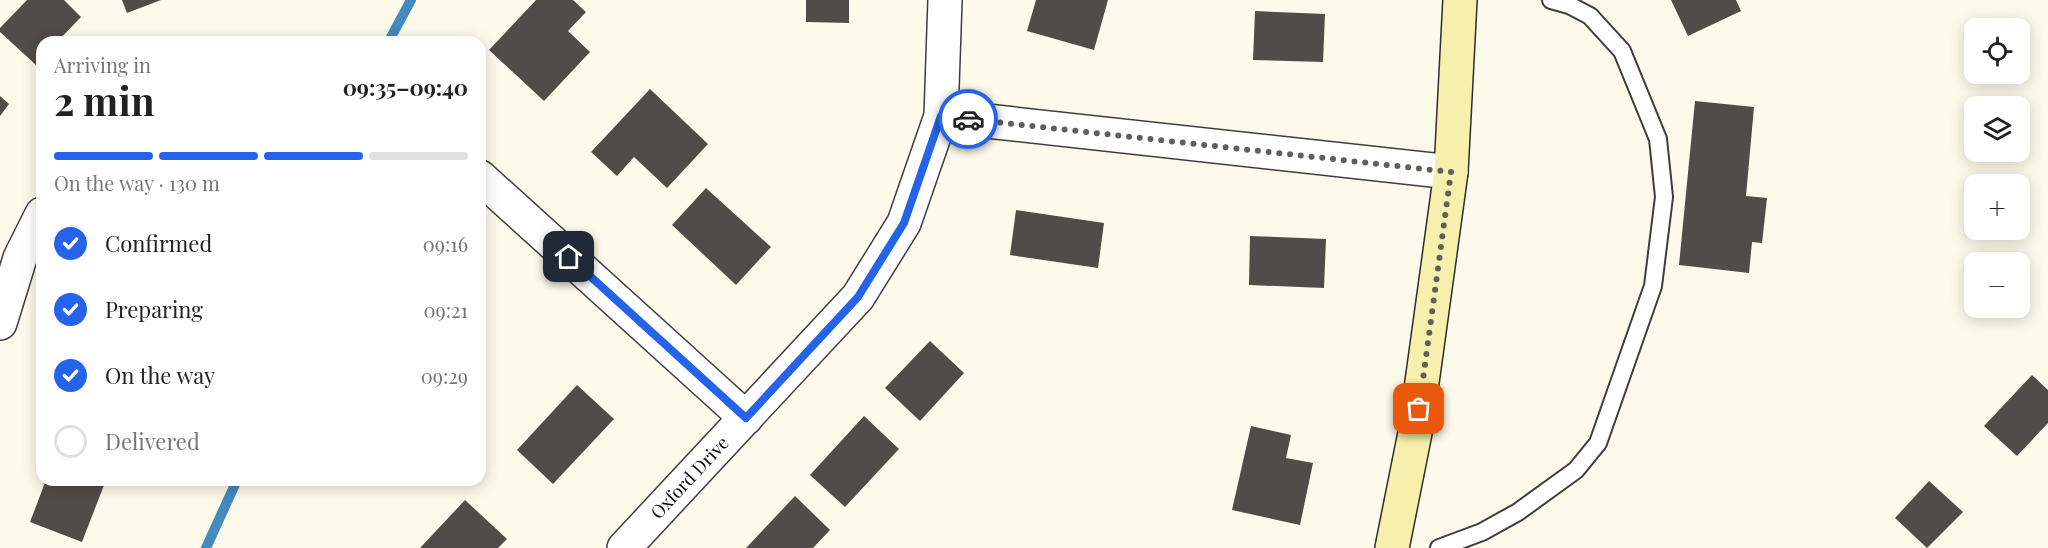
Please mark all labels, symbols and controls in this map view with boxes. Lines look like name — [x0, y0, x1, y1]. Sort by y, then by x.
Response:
map controls — [1964, 18, 2030, 318]
button: locate — [1964, 18, 2030, 84]
text: Arriving in — [54, 51, 151, 78]
text: 09:35–09:40 — [343, 72, 468, 102]
text: 2 min — [54, 74, 155, 126]
courier — [938, 89, 998, 149]
button: layers — [1964, 96, 2030, 162]
icon: car — [952, 103, 985, 136]
text: On the way · 130 m — [54, 169, 220, 196]
button: + — [1964, 174, 2030, 240]
icon: check — [54, 227, 87, 260]
text: Confirmed — [105, 228, 212, 258]
text: 09:16 — [423, 230, 468, 257]
pin — [543, 231, 594, 282]
icon: home — [552, 240, 585, 273]
button: − — [1964, 252, 2030, 318]
icon: check — [54, 293, 87, 326]
text: Preparing — [105, 294, 203, 324]
text: 09:21 — [424, 296, 468, 323]
icon: check — [54, 359, 87, 392]
text: On the way — [105, 360, 215, 390]
text: 09:29 — [421, 362, 468, 389]
pin — [1393, 383, 1444, 434]
icon: bag — [1402, 392, 1435, 425]
text: Delivered — [105, 426, 200, 456]
street label: Oxford Drive — [645, 431, 734, 524]

